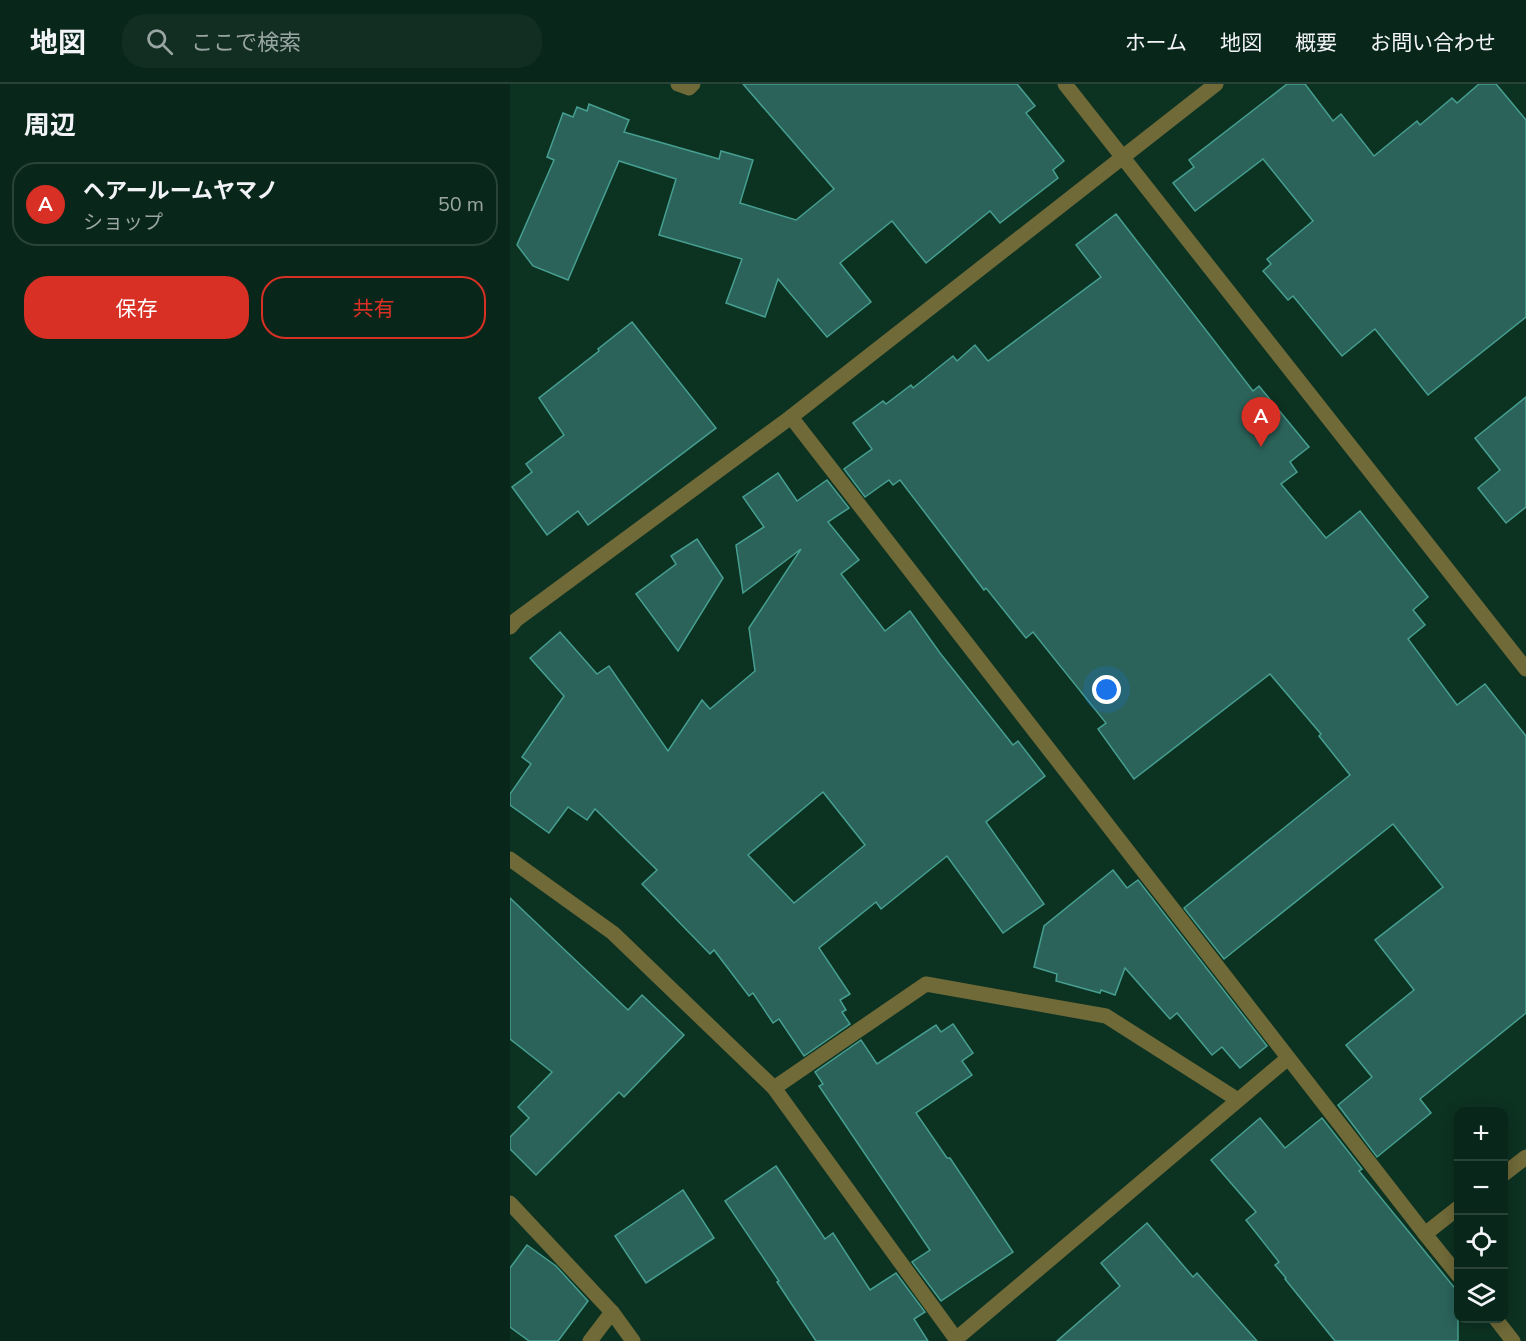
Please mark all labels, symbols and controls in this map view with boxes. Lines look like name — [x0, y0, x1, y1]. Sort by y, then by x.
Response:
search box — [122, 14, 542, 68]
text: 地図 — [30, 24, 86, 62]
icon: search — [143, 25, 176, 58]
text: ここで検索 — [191, 28, 301, 58]
text: ホーム — [1125, 29, 1187, 57]
text: 地図 — [1220, 29, 1262, 57]
text: 概要 — [1295, 29, 1337, 57]
text: お問い合わせ — [1370, 29, 1496, 57]
text: 周辺 — [24, 108, 76, 143]
text: ヘアールームヤマノ — [83, 176, 278, 206]
text: A — [38, 191, 53, 218]
text: 50 m — [438, 191, 484, 218]
text: ショップ — [83, 209, 163, 236]
button: 保存 — [24, 276, 249, 339]
button: 共有 — [261, 276, 486, 339]
pin: A — [1242, 398, 1281, 447]
your location — [1092, 675, 1121, 704]
map controls — [1454, 1107, 1508, 1323]
button: + — [1454, 1107, 1508, 1161]
button: − — [1454, 1161, 1508, 1215]
button: locate — [1454, 1215, 1508, 1269]
button: layers — [1454, 1269, 1508, 1323]

